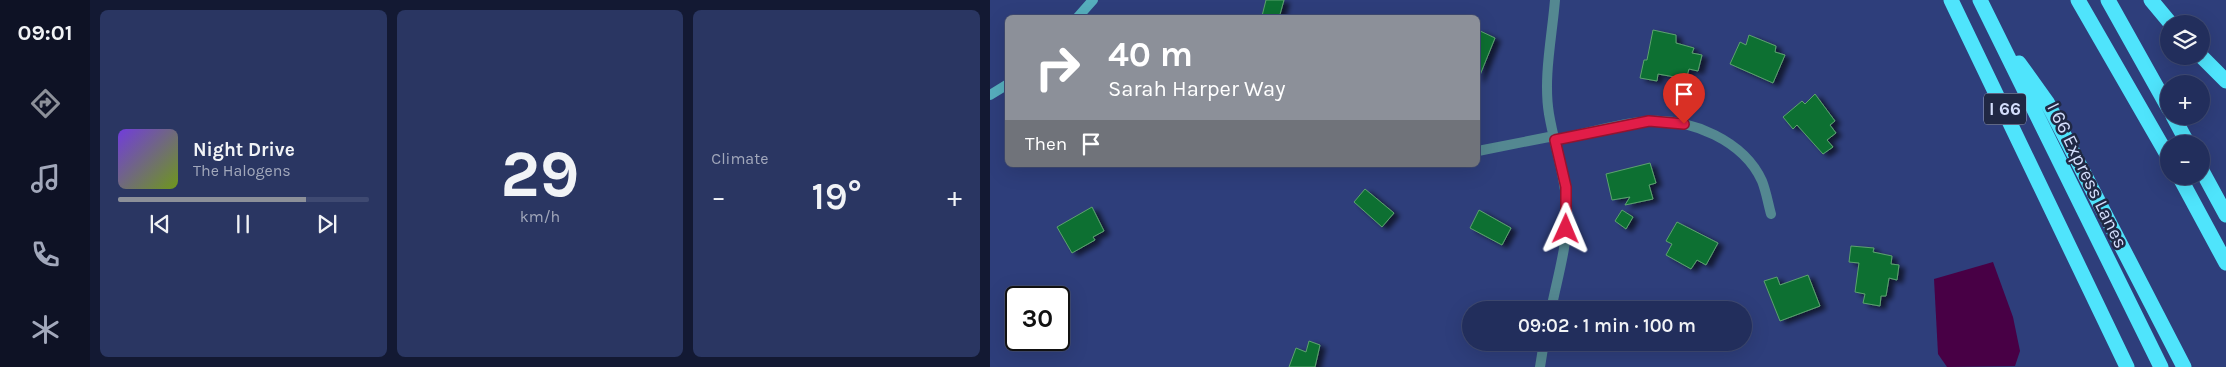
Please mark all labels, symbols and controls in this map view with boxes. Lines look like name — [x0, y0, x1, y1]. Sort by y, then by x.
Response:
map controls — [2160, 15, 2210, 185]
button: layers — [2160, 15, 2210, 65]
text: 09:01 — [17, 20, 73, 46]
text: 40 m — [1108, 34, 1193, 75]
icon: right — [1025, 35, 1090, 100]
pin — [1663, 73, 1705, 124]
button: + — [2160, 75, 2210, 125]
text: Sarah Harper Way — [1108, 76, 1285, 102]
icon: arrive — [1670, 80, 1698, 108]
icon: directions — [28, 86, 63, 121]
road number: I 66 — [1984, 94, 2026, 125]
street label: I 66 Express Lanes — [2042, 99, 2132, 252]
icon: arrive — [1077, 130, 1105, 158]
text: Then — [1025, 133, 1067, 155]
button: − — [2160, 135, 2210, 185]
text: 29 — [501, 136, 579, 212]
text: Night Drive — [193, 139, 295, 161]
text: Climate — [711, 149, 768, 168]
icon: music — [28, 161, 63, 196]
text: The Halogens — [193, 161, 291, 180]
text: 19° — [811, 174, 862, 219]
text: − — [711, 180, 726, 213]
text: + — [947, 180, 962, 213]
position arrow — [1539, 202, 1591, 254]
text: km/h — [520, 207, 560, 226]
icon: previous — [146, 210, 174, 238]
icon: pause — [229, 210, 257, 238]
icon: next — [313, 210, 341, 238]
icon: phone — [28, 237, 63, 272]
speed limit sign: 30 — [1005, 286, 1070, 351]
icon: climate — [28, 312, 63, 347]
text: 09:02 · 1 min · 100 m — [1518, 315, 1696, 337]

